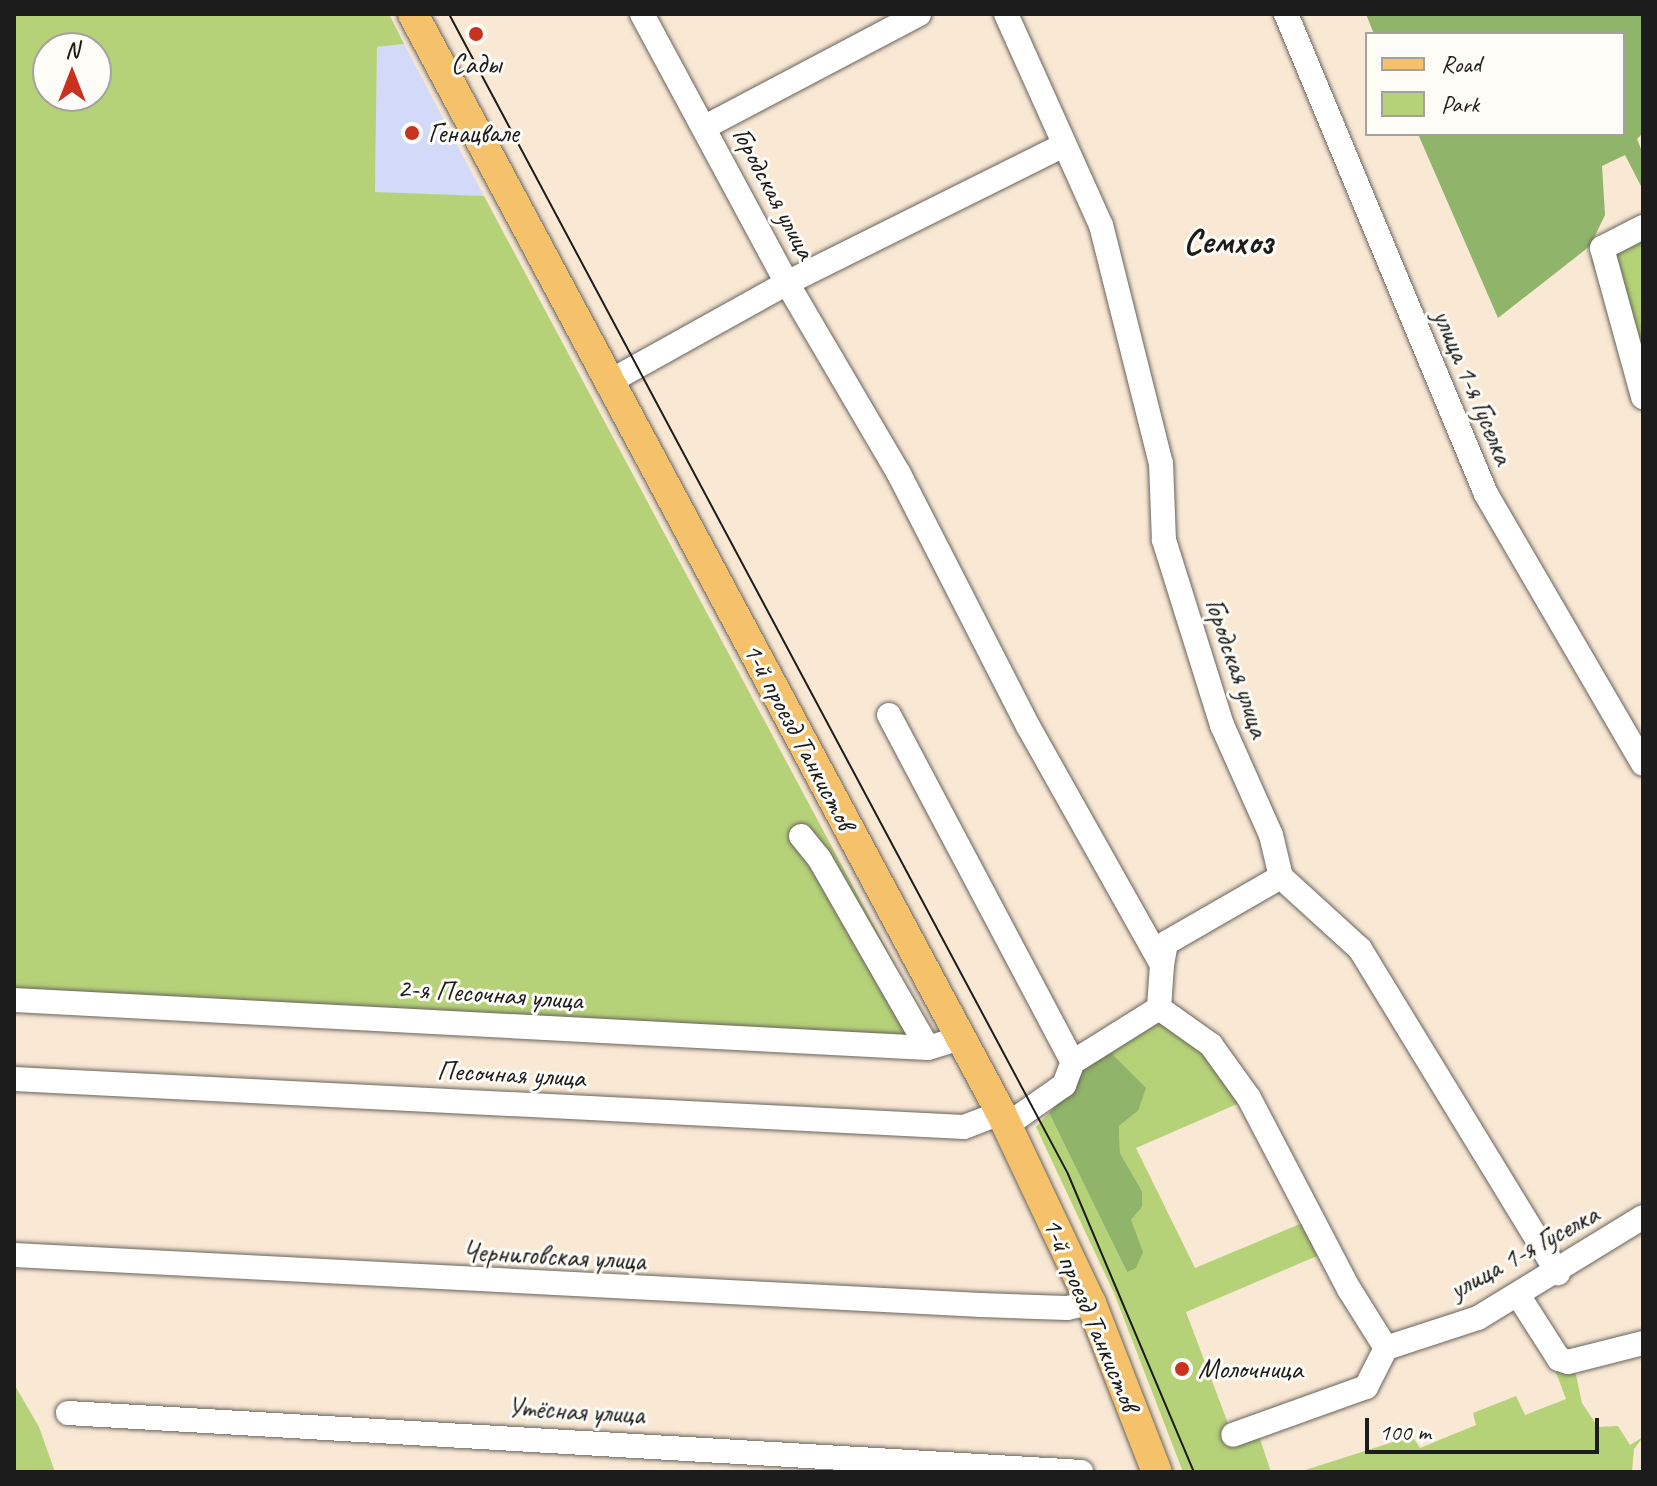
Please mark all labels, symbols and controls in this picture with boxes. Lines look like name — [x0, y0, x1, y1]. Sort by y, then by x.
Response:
marker: Сады — [467, 25, 485, 43]
north arrow — [32, 32, 112, 112]
legend — [1365, 32, 1625, 136]
text: N — [65, 36, 79, 64]
place label: Сады — [451, 47, 501, 81]
text: Road — [1441, 49, 1481, 79]
text: Park — [1441, 89, 1479, 119]
place label: Генацвале — [428, 116, 519, 150]
street label: Городская улица — [725, 120, 823, 266]
marker: Генацвале — [403, 124, 421, 142]
district label: Семхоз — [1183, 220, 1273, 264]
street label: улица 1-я Гуселка — [1425, 305, 1521, 469]
street label: Городская улица — [1197, 593, 1277, 743]
street label: 1-й проезд Танкистов — [736, 638, 862, 834]
street label: 2-я Песочная улица — [395, 971, 585, 1017]
street label: Песочная улица — [435, 1053, 587, 1095]
street label: улица 1-я Гуселка — [1444, 1197, 1604, 1307]
street label: 1-й проезд Танкистов — [1036, 1213, 1146, 1415]
street label: Черниговская улица — [461, 1234, 647, 1278]
place label: Молочница — [1198, 1352, 1303, 1386]
marker: Молочница — [1173, 1360, 1191, 1378]
street label: Утёсная улица — [506, 1391, 646, 1431]
scale bar — [1369, 1402, 1603, 1452]
text: 100 m — [1379, 1417, 1431, 1447]

